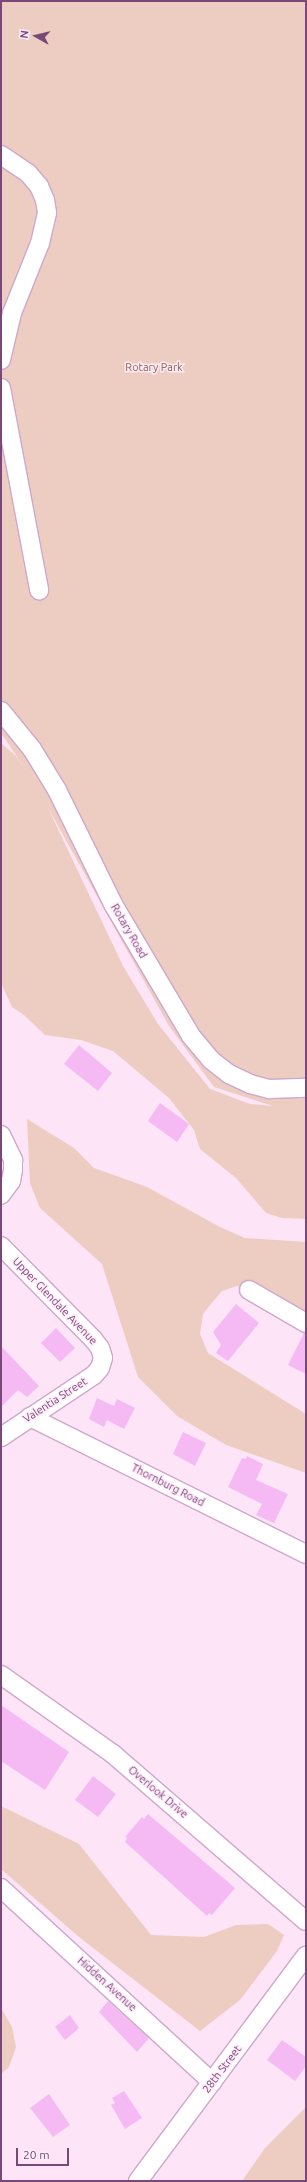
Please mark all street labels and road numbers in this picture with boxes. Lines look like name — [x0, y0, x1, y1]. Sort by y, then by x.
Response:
street label: Rotary Road — [108, 901, 150, 961]
street label: Upper Glendale Avenue — [10, 1255, 100, 1347]
street label: Valentia Street — [21, 1374, 89, 1426]
street label: Thornburg Road — [129, 1461, 207, 1509]
street label: Overlook Drive — [125, 1763, 191, 1821]
street label: Hidden Avenue — [75, 1954, 139, 2014]
street label: 28th Street — [200, 2043, 244, 2095]

